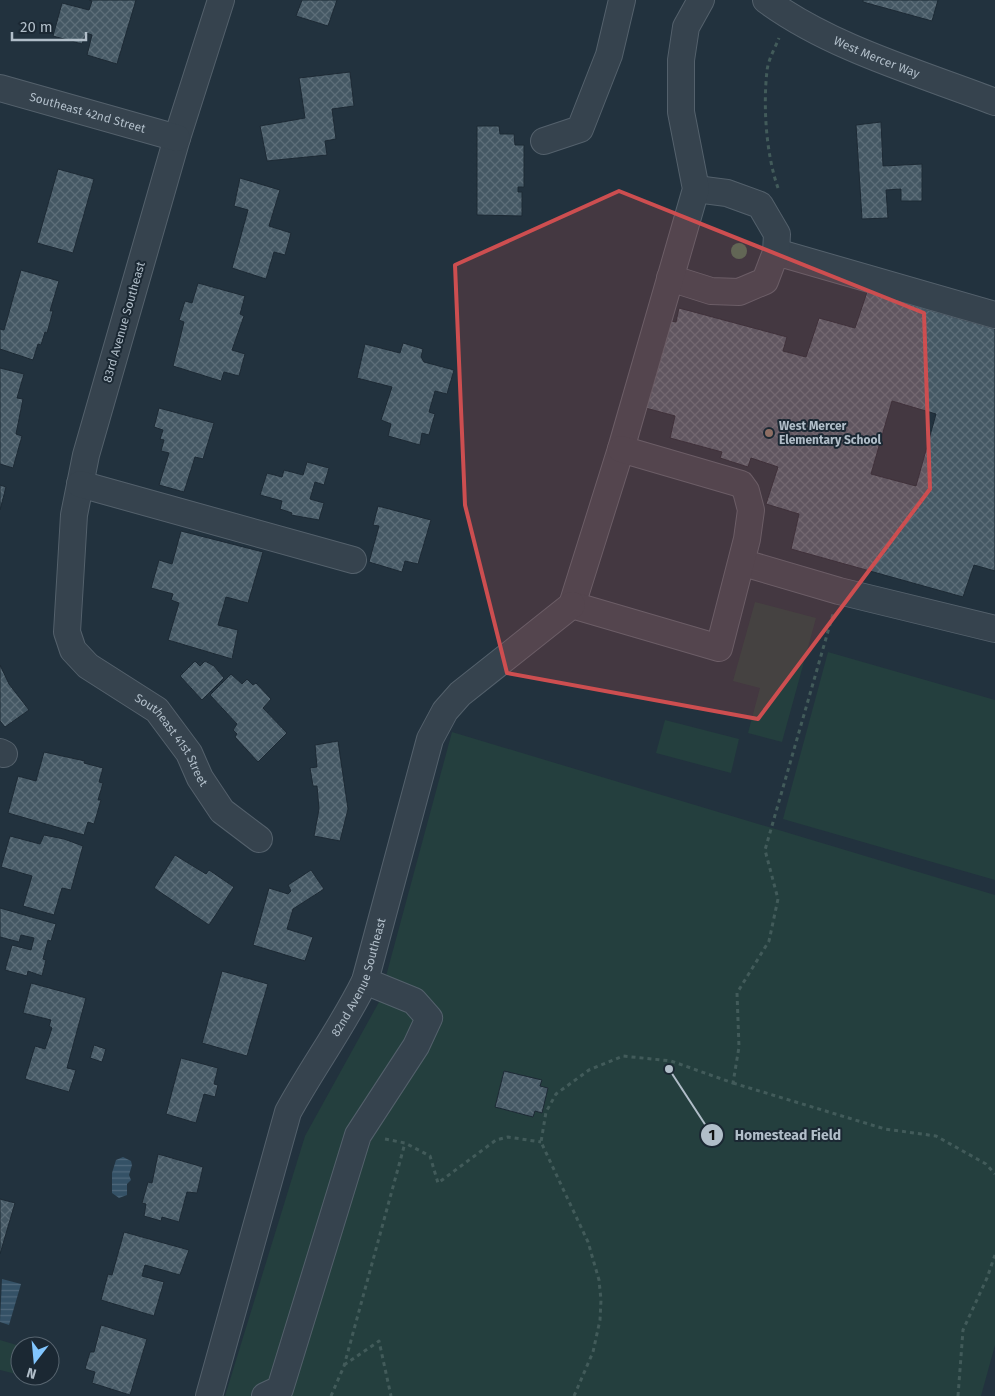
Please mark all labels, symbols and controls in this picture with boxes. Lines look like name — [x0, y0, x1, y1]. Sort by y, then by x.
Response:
scale bar — [12, 10, 86, 42]
text: 20 m — [20, 18, 53, 36]
street label: West Mercer Way — [831, 34, 922, 81]
street label: Southeast 42nd Street — [28, 90, 148, 136]
street label: 83rd Avenue Southeast — [100, 259, 148, 384]
place label: West Mercer Elementary School — [779, 419, 882, 447]
marker: West Mercer Elementary School — [763, 427, 775, 439]
street label: Southeast 41st Street — [132, 691, 211, 790]
street label: 82nd Avenue Southeast — [328, 916, 389, 1039]
callout: Homestead Field — [699, 1120, 851, 1149]
text: 1 — [709, 1126, 715, 1144]
text: Homestead Field — [735, 1127, 841, 1144]
north arrow — [10, 1336, 60, 1386]
text: N — [25, 1364, 38, 1382]

